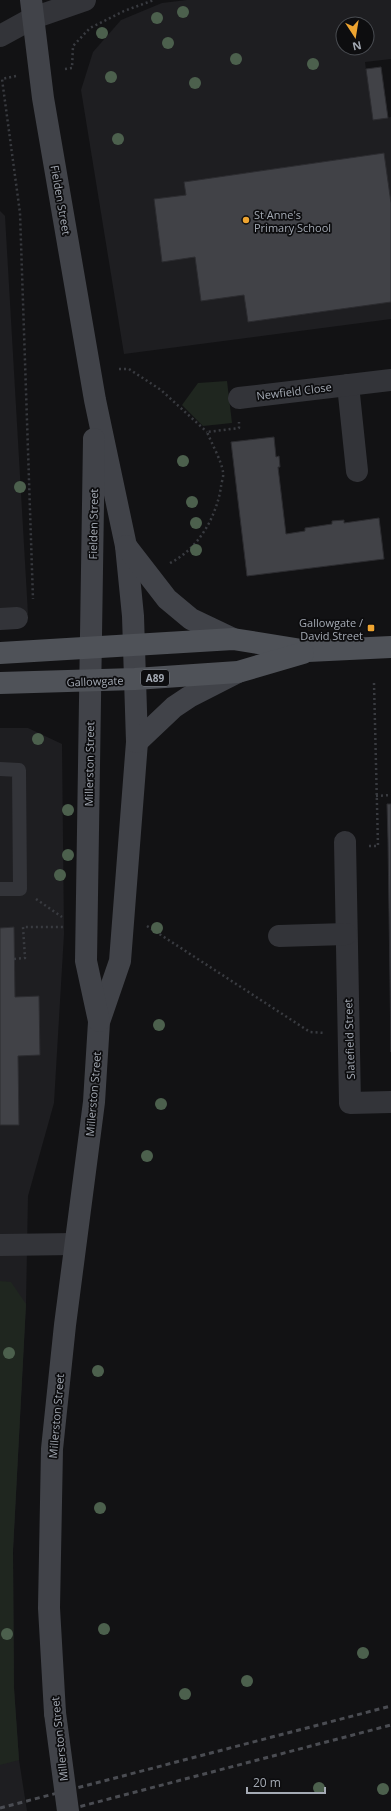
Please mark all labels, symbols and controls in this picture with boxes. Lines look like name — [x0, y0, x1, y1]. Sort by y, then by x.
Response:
north arrow — [335, 16, 375, 56]
text: N — [351, 38, 363, 55]
street label: Fielden Street — [47, 164, 75, 236]
place label: St Anne's Primary School — [254, 207, 331, 235]
marker: St Anne's Primary School — [241, 215, 251, 225]
street label: Newfield Close — [255, 379, 333, 403]
street label: Fielden Street — [85, 488, 101, 559]
place label: Gallowgate / David Street — [299, 615, 363, 643]
marker: Gallowgate / David Street — [366, 623, 376, 633]
road number: A89 — [141, 670, 169, 686]
street label: Gallowgate — [66, 673, 124, 689]
street label: Millerston Street — [81, 721, 97, 807]
street label: Slatefield Street — [340, 998, 358, 1080]
street label: Millerston Street — [82, 1051, 104, 1137]
street label: Millerston Street — [45, 1373, 67, 1459]
street label: Millerston Street — [47, 1696, 71, 1782]
scale bar — [247, 1769, 325, 1795]
text: 20 m — [253, 1774, 281, 1791]

